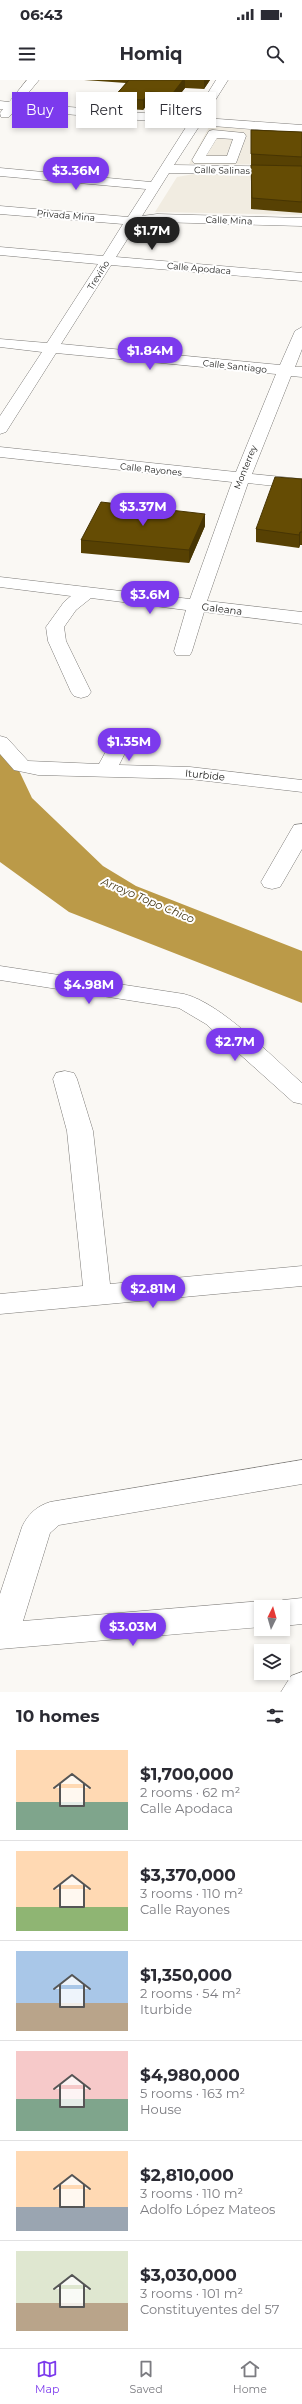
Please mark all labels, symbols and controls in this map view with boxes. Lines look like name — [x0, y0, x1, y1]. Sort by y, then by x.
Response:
text: 06:43 — [20, 5, 63, 24]
icon: menu — [16, 43, 38, 65]
text: Homiq — [119, 43, 183, 65]
icon: search — [264, 43, 286, 65]
chip: Buy — [12, 92, 68, 128]
chip: Rent — [76, 92, 137, 128]
chip: Filters — [145, 92, 216, 128]
pin: $3.36M — [43, 157, 109, 191]
text: $3.36M — [52, 162, 100, 178]
street label: Calle Salinas — [194, 164, 251, 176]
street label: Privada Mina — [36, 207, 96, 223]
street label: Calle Mina — [205, 214, 253, 226]
pin: $1.7M — [124, 217, 180, 251]
text: $1.7M — [134, 222, 170, 238]
street label: Treviño — [85, 258, 112, 292]
street label: Calle Apodaca — [167, 260, 231, 276]
pin: $1.84M — [117, 337, 183, 371]
text: $1.84M — [127, 342, 173, 358]
street label: Calle Santiago — [202, 357, 268, 375]
street label: Monterrey — [231, 443, 259, 491]
street label: Calle Rayones — [120, 460, 183, 478]
pin: $3.37M — [110, 493, 176, 527]
text: $3.37M — [119, 498, 167, 514]
pin: $3.6M — [122, 581, 178, 615]
text: $3.6M — [130, 586, 170, 602]
street label: Galeana — [201, 600, 243, 618]
pin: $1.35M — [96, 728, 162, 762]
text: $1.35M — [107, 733, 151, 749]
street label: Iturbide — [184, 766, 226, 784]
water label: Arroyo Topo Chico — [98, 874, 197, 926]
pin: $4.98M — [56, 971, 122, 1005]
text: $4.98M — [64, 976, 114, 992]
pin: $2.7M — [207, 1028, 263, 1062]
text: $2.7M — [215, 1033, 255, 1049]
pin: $2.81M — [120, 1275, 186, 1309]
text: $2.81M — [130, 1280, 176, 1296]
north arrow — [254, 1600, 290, 1636]
map controls — [254, 1600, 290, 1680]
pin: $3.03M — [100, 1613, 166, 1647]
text: $3.03M — [109, 1618, 157, 1634]
button: layers — [254, 1644, 290, 1680]
icon: filters — [264, 1705, 286, 1727]
text: 10 homes — [16, 1706, 100, 1726]
text: $1,700,000 — [140, 1764, 233, 1784]
icon: home — [48, 1766, 96, 1814]
text: 2 rooms · 62 m² — [140, 1784, 240, 1800]
text: Calle Apodaca — [140, 1800, 233, 1816]
text: $3,370,000 — [140, 1865, 236, 1885]
icon: home — [48, 1867, 96, 1915]
text: 3 rooms · 110 m² — [140, 1885, 243, 1901]
text: Calle Rayones — [140, 1901, 230, 1917]
text: $1,350,000 — [140, 1965, 232, 1985]
icon: home — [48, 1967, 96, 2015]
text: 2 rooms · 54 m² — [140, 1985, 241, 2001]
text: Iturbide — [140, 2001, 192, 2017]
text: $4,980,000 — [140, 2065, 240, 2085]
icon: home — [48, 2067, 96, 2115]
text: 5 rooms · 163 m² — [140, 2085, 245, 2101]
text: House — [140, 2101, 182, 2117]
text: $2,810,000 — [140, 2165, 234, 2185]
icon: home — [48, 2167, 96, 2215]
text: 3 rooms · 110 m² — [140, 2185, 243, 2201]
text: Adolfo López Mateos — [140, 2201, 275, 2217]
text: $3,030,000 — [140, 2265, 237, 2285]
icon: home — [48, 2267, 96, 2315]
text: 3 rooms · 101 m² — [140, 2285, 243, 2301]
text: Constituyentes del 57 — [140, 2301, 279, 2317]
tab: Map — [35, 2358, 60, 2396]
tab: Saved — [130, 2358, 163, 2396]
tab: Home — [233, 2358, 267, 2396]

